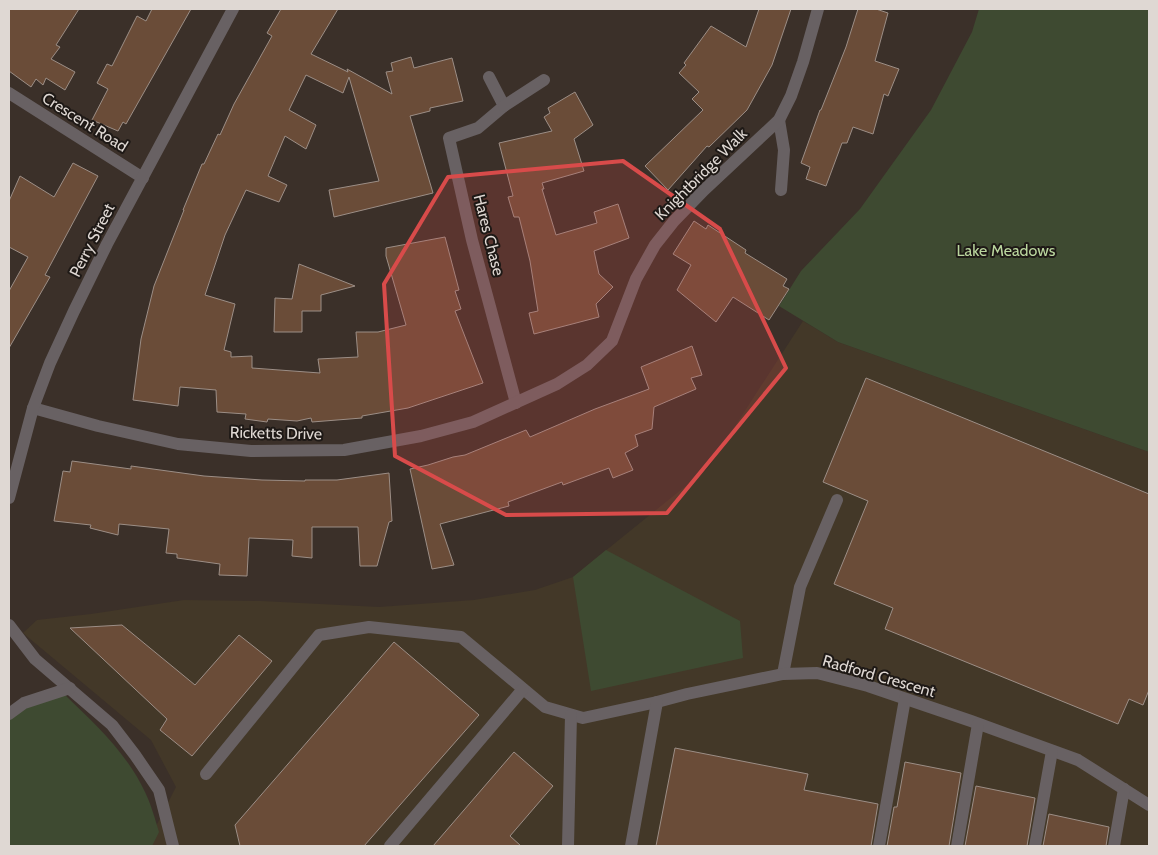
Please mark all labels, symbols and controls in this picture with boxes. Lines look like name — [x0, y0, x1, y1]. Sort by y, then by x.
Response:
street label: Crescent Road — [39, 88, 131, 156]
street label: Knightbridge Walk — [651, 123, 752, 224]
street label: Hares Chase — [470, 192, 508, 278]
street label: Perry Street — [65, 199, 119, 280]
park label: Lake Meadows — [957, 241, 1056, 260]
street label: Ricketts Drive — [230, 423, 322, 443]
street label: Radford Crescent — [820, 651, 938, 701]

